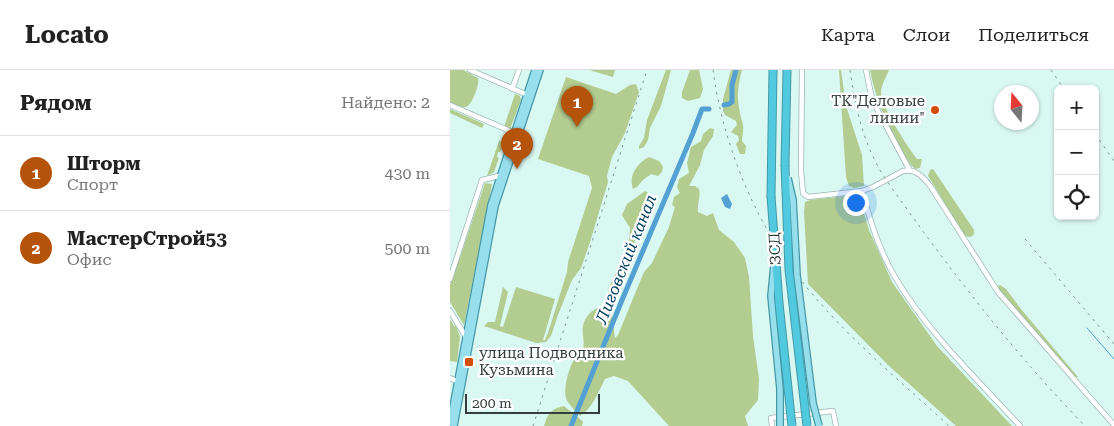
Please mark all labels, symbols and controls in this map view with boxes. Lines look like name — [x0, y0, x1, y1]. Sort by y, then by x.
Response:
text: Locato — [25, 21, 109, 49]
text: Карта — [821, 24, 875, 45]
text: Слои — [903, 24, 950, 45]
text: Поделиться — [978, 24, 1089, 45]
north arrow — [994, 85, 1039, 130]
map controls — [1054, 85, 1099, 220]
button: + — [1054, 85, 1099, 130]
pin: 1 — [561, 86, 593, 127]
text: Рядом — [20, 91, 92, 115]
place label: ТК"Деловые линии" — [831, 92, 925, 127]
text: Найдено: 2 — [341, 93, 430, 112]
marker: ТК"Деловые линии" — [929, 104, 941, 116]
pin: 2 — [501, 128, 533, 169]
button: − — [1054, 130, 1099, 175]
text: Шторм — [67, 152, 141, 175]
text: 1 — [32, 164, 40, 183]
text: 430 m — [384, 164, 430, 183]
text: Спорт — [67, 175, 118, 194]
button: locate — [1054, 175, 1099, 220]
your location — [843, 190, 869, 216]
water label: Лиговский канал — [591, 192, 661, 327]
text: МастерСтрой53 — [67, 227, 227, 250]
street label: ЗСД — [765, 232, 785, 266]
text: 2 — [32, 239, 40, 258]
text: 500 m — [384, 239, 430, 258]
text: Офис — [67, 250, 111, 269]
place label: улица Подводника Кузьмина — [479, 344, 623, 379]
marker: улица Подводника Кузьмина — [463, 356, 475, 368]
scale bar — [465, 391, 600, 414]
text: 200 m — [472, 395, 512, 411]

